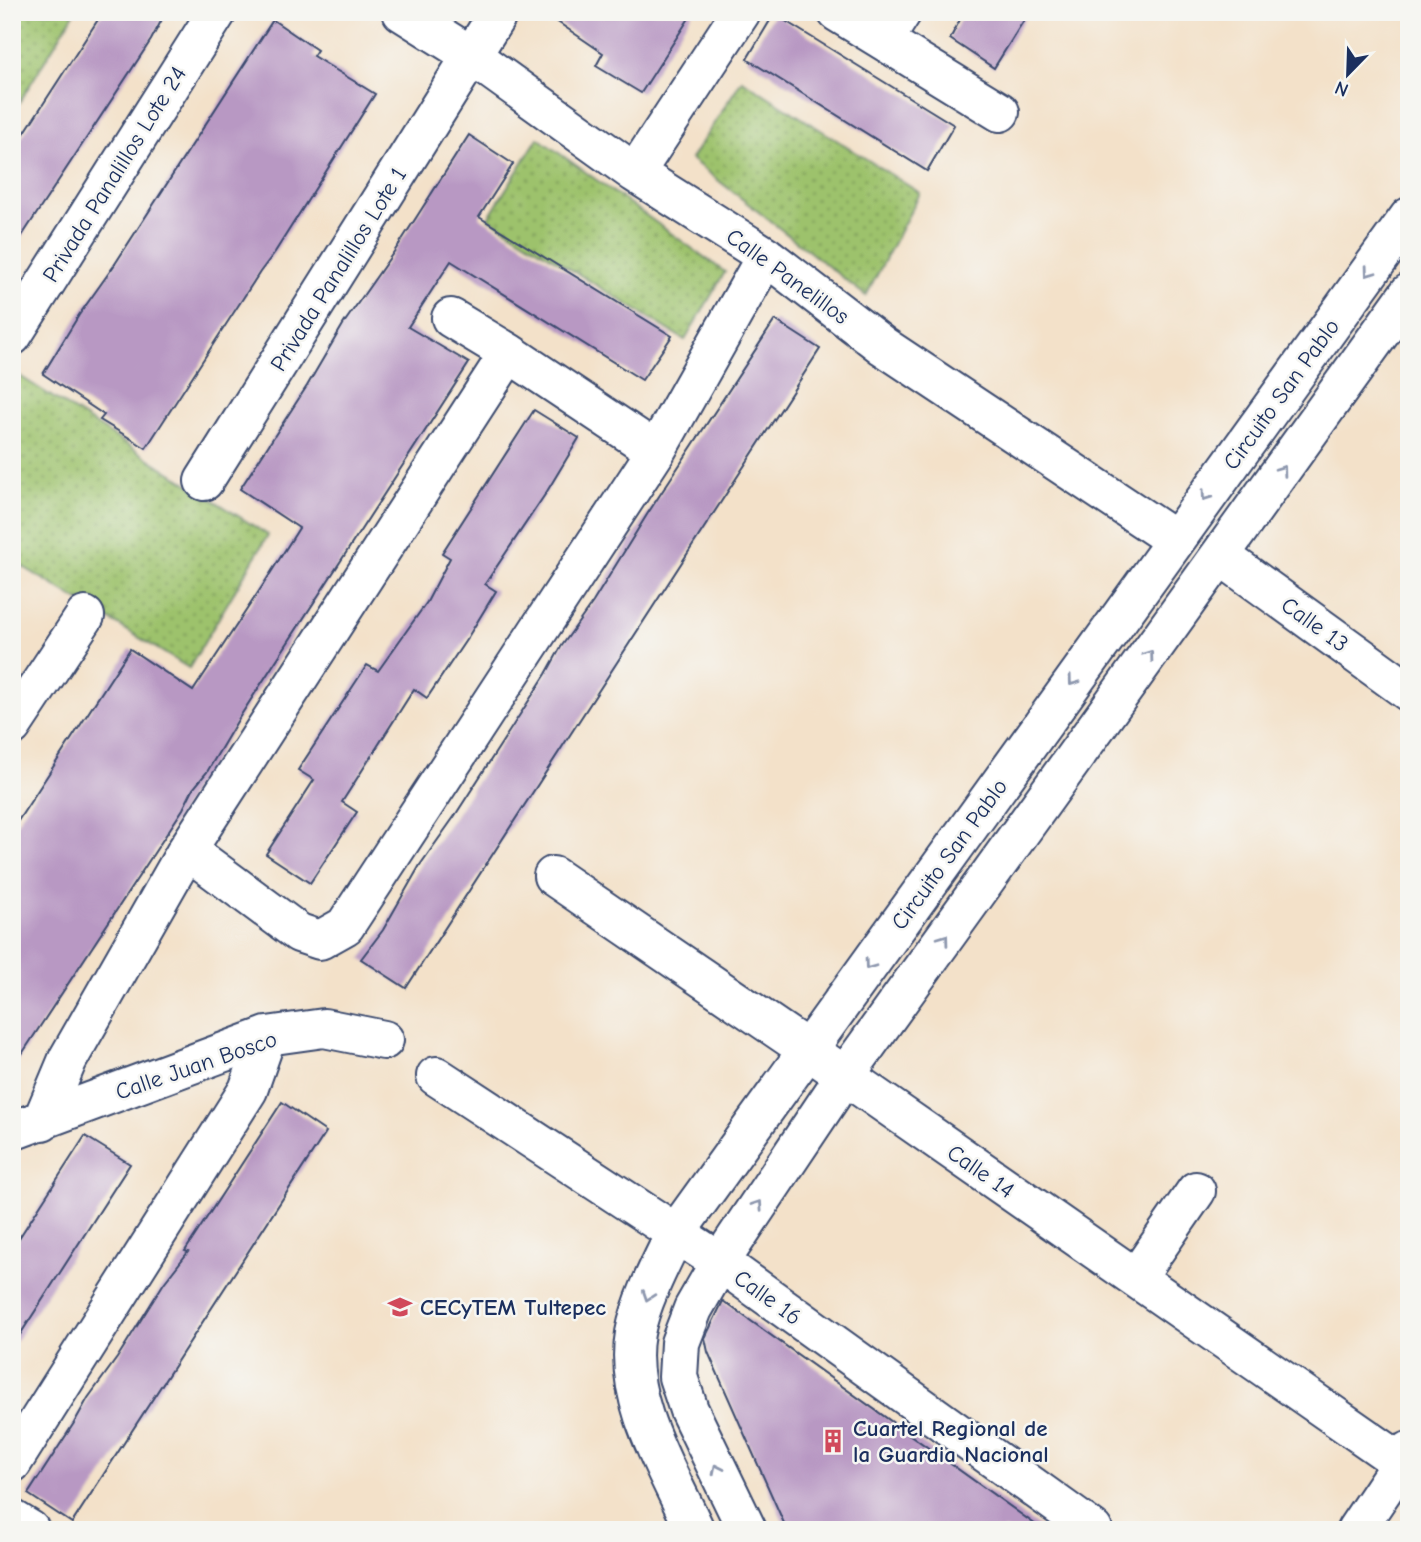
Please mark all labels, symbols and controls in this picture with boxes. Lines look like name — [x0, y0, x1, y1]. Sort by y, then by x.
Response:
north arrow — [1312, 38, 1382, 108]
street label: Privada Panalillos Lote 24 — [37, 61, 192, 287]
text: N — [1332, 76, 1352, 101]
street label: Privada Panalillos Lote 1 — [265, 162, 412, 376]
street label: Calle Panelillos — [721, 223, 854, 330]
one-way arrow — [1364, 265, 1377, 277]
street label: Circuito San Pablo — [1218, 314, 1345, 475]
one-way arrow — [1274, 465, 1286, 478]
one-way arrow — [1202, 488, 1215, 501]
street label: Calle 13 — [1276, 591, 1353, 658]
one-way arrow — [1141, 650, 1153, 663]
one-way arrow — [1069, 673, 1082, 686]
street label: Circuito San Pablo — [886, 774, 1013, 935]
one-way arrow — [936, 934, 948, 947]
one-way arrow — [865, 957, 878, 970]
street label: Calle Juan Bosco — [112, 1025, 280, 1106]
street label: Calle 14 — [942, 1139, 1019, 1204]
one-way arrow — [750, 1200, 763, 1213]
street label: Calle 16 — [729, 1264, 807, 1331]
one-way arrow — [642, 1289, 656, 1302]
school or university icon: CECyTEM Tultepec — [386, 1293, 414, 1321]
place label: CECyTEM Tultepec — [420, 1294, 606, 1321]
place label: Cuartel Regional de la Guardia Nacional — [853, 1415, 1049, 1468]
building icon: Cuartel Regional de la Guardia Nacional — [819, 1427, 847, 1455]
one-way arrow — [711, 1464, 725, 1476]

